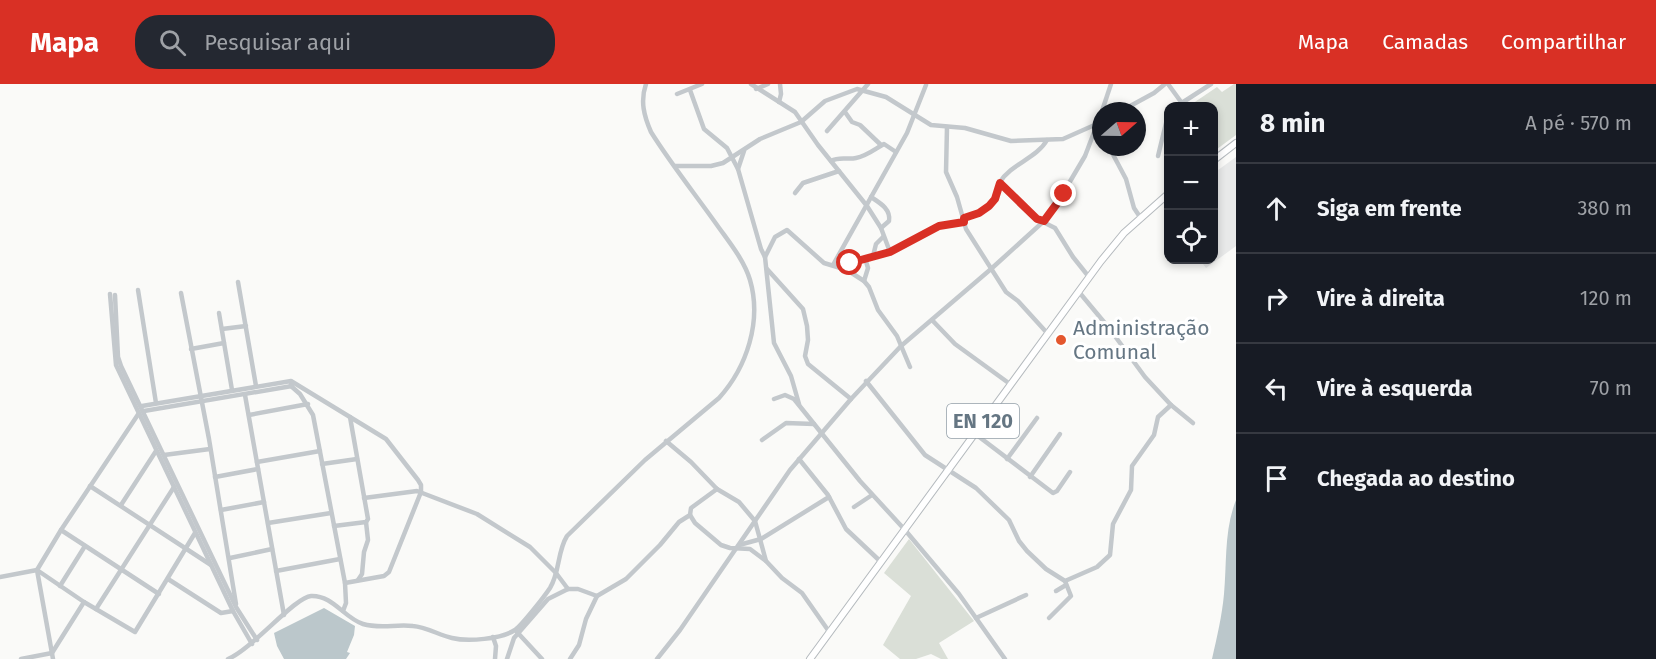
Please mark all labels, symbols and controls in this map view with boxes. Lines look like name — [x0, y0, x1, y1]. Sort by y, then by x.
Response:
search box — [135, 15, 555, 69]
text: Mapa — [30, 26, 99, 59]
icon: search — [156, 26, 189, 59]
text: Pesquisar aqui — [204, 29, 351, 56]
text: Mapa — [1298, 29, 1349, 55]
text: Camadas — [1382, 29, 1468, 55]
text: Compartilhar — [1501, 29, 1626, 55]
north arrow — [1092, 102, 1146, 156]
map controls — [1164, 102, 1218, 264]
button: + — [1164, 102, 1218, 156]
text: 8 min — [1260, 108, 1326, 139]
text: A pé · 570 m — [1525, 111, 1632, 135]
button: − — [1164, 156, 1218, 210]
route end — [1050, 180, 1076, 206]
icon: ahead — [1260, 192, 1293, 225]
text: Siga em frente — [1317, 195, 1462, 222]
text: 380 m — [1577, 196, 1632, 220]
button: locate — [1164, 210, 1218, 264]
route start — [836, 249, 862, 275]
icon: right — [1260, 282, 1293, 315]
text: Vire à direita — [1317, 285, 1445, 312]
text: 120 m — [1580, 286, 1632, 310]
place label: Administração Comunal — [1073, 315, 1209, 365]
marker: Administração Comunal — [1054, 333, 1068, 347]
icon: left — [1260, 372, 1293, 405]
text: Vire à esquerda — [1317, 375, 1473, 402]
text: 70 m — [1590, 376, 1632, 400]
road number: EN 120 — [947, 404, 1019, 438]
icon: arrive — [1260, 462, 1293, 495]
text: Chegada ao destino — [1317, 465, 1515, 492]

